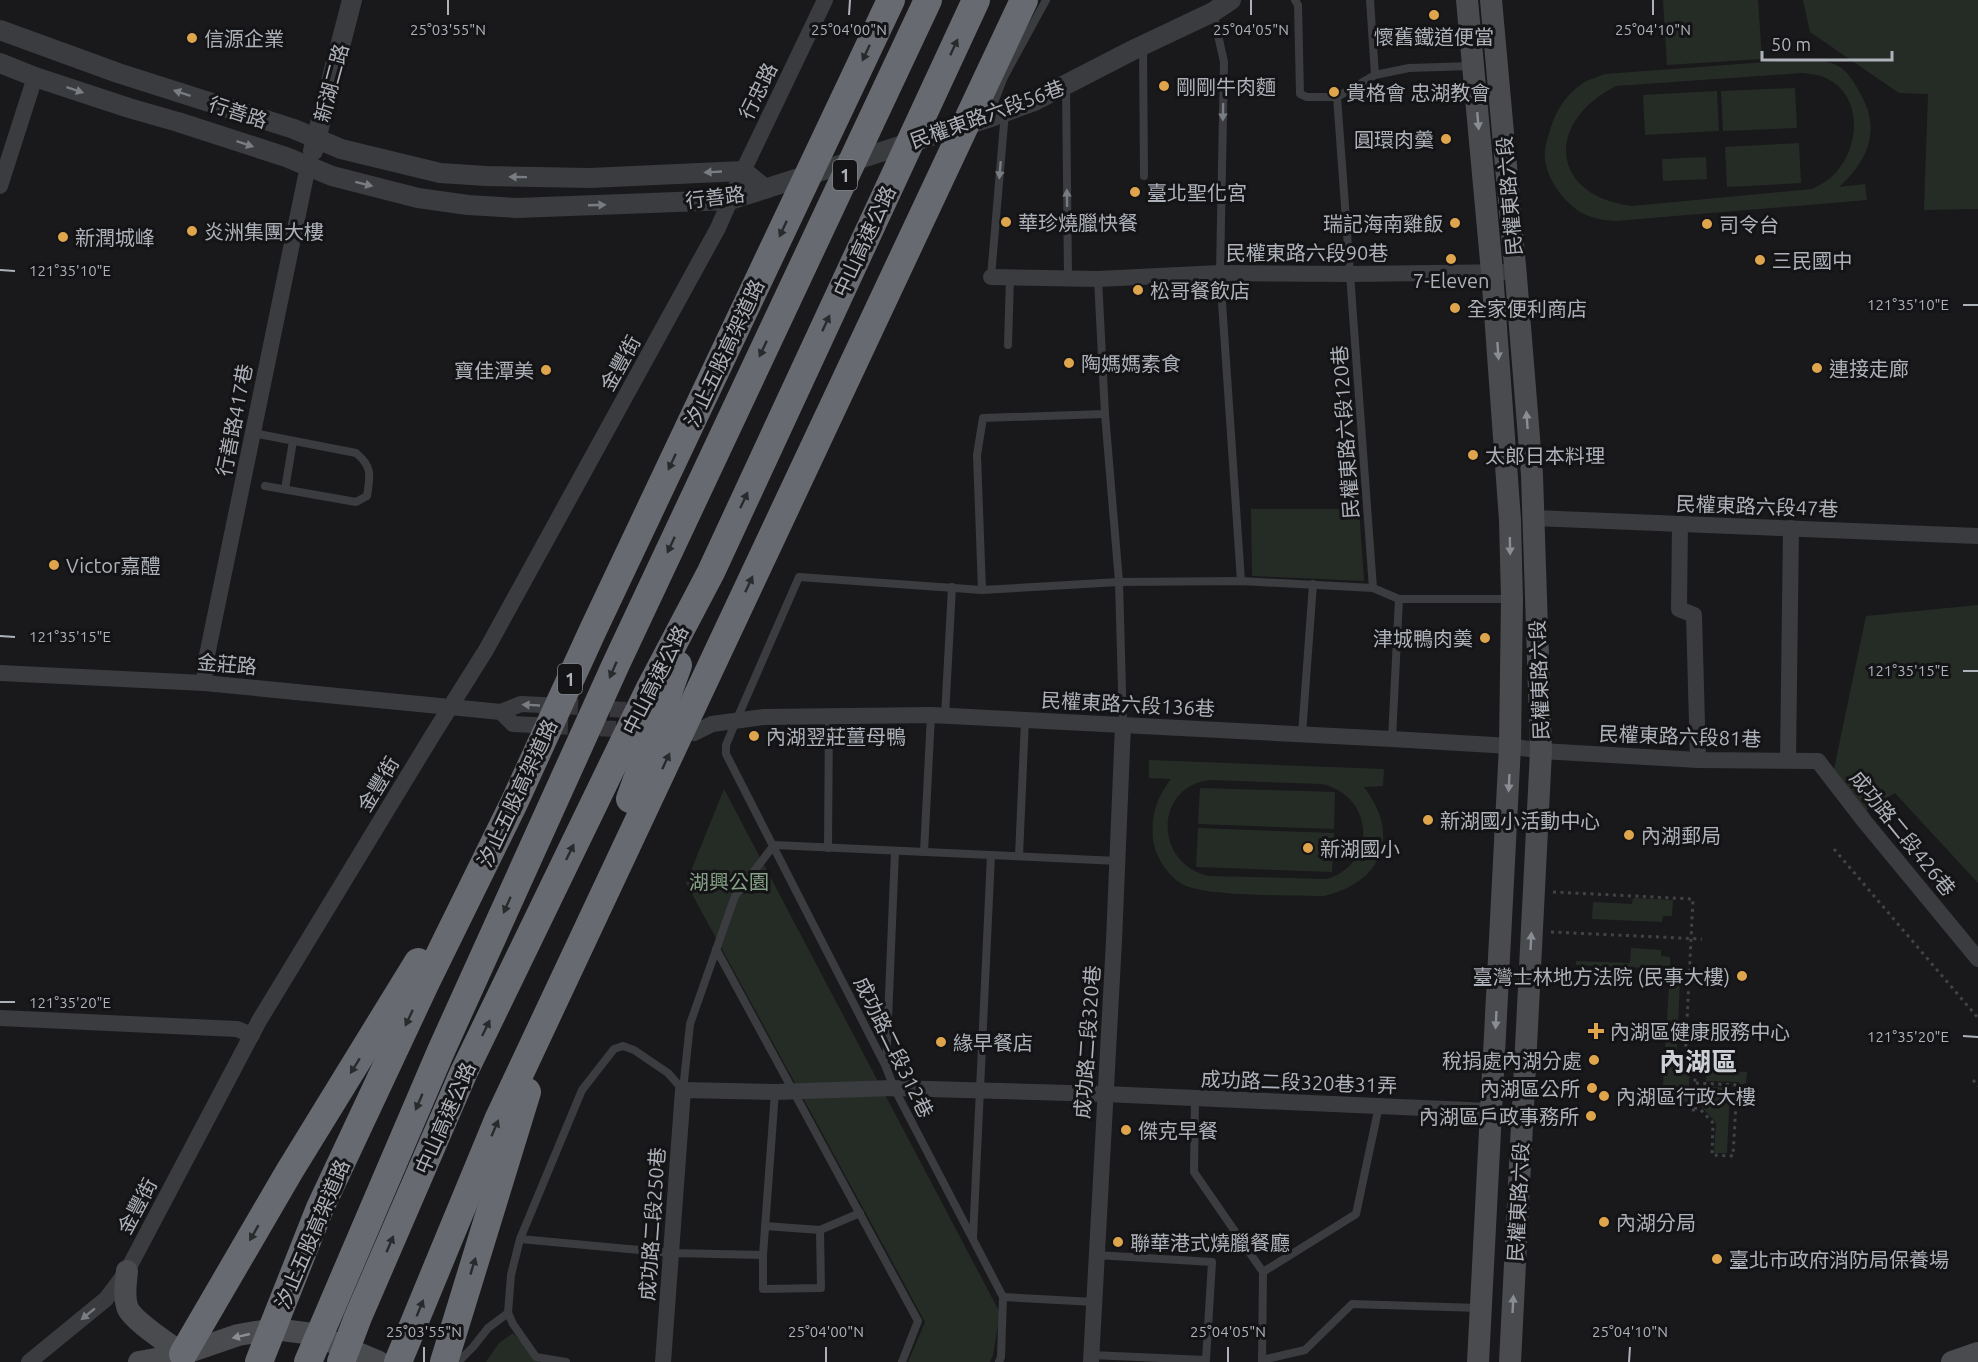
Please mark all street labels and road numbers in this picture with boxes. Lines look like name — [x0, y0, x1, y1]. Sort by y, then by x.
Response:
street label: 新湖二路 — [310, 41, 352, 125]
street label: 行忠路 — [735, 59, 781, 123]
street label: 民權東路六段56巷 — [907, 75, 1067, 153]
street label: 行善路 — [206, 92, 270, 132]
street label: 民權東路六段 — [1492, 135, 1526, 257]
road number: 1 — [833, 160, 857, 190]
street label: 行善路 — [684, 182, 746, 212]
street label: 中山高速公路 — [828, 182, 900, 300]
street label: 民權東路六段90巷 — [1226, 241, 1388, 264]
street label: 汐止五股高架道路 — [680, 276, 768, 430]
street label: 金豐街 — [595, 331, 645, 395]
street label: 民權東路六段120巷 — [1327, 344, 1363, 520]
street label: 行善路417巷 — [212, 362, 256, 478]
street label: 民權東路六段47巷 — [1675, 492, 1839, 520]
street label: 民權東路六段 — [1525, 620, 1553, 740]
street label: 中山高速公路 — [618, 621, 692, 739]
street label: 金莊路 — [196, 650, 258, 678]
road number: 1 — [558, 664, 582, 694]
street label: 民權東路六段136巷 — [1041, 688, 1215, 720]
street label: 汐止五股高架道路 — [473, 716, 561, 870]
street label: 民權東路六段81巷 — [1598, 722, 1762, 750]
street label: 金豐街 — [353, 752, 403, 816]
street label: 成功路二段426巷 — [1846, 766, 1960, 900]
street label: 成功路二段320巷 — [1070, 964, 1104, 1120]
street label: 成功路二段312巷 — [850, 973, 938, 1121]
street label: 中山高速公路 — [410, 1059, 480, 1177]
street label: 成功路二段320巷31弄 — [1200, 1067, 1398, 1097]
street label: 民權東路六段 — [1503, 1141, 1533, 1263]
street label: 成功路二段250巷 — [635, 1146, 669, 1302]
street label: 汐止五股高架道路 — [270, 1156, 354, 1312]
street label: 金豐街 — [113, 1174, 161, 1238]

